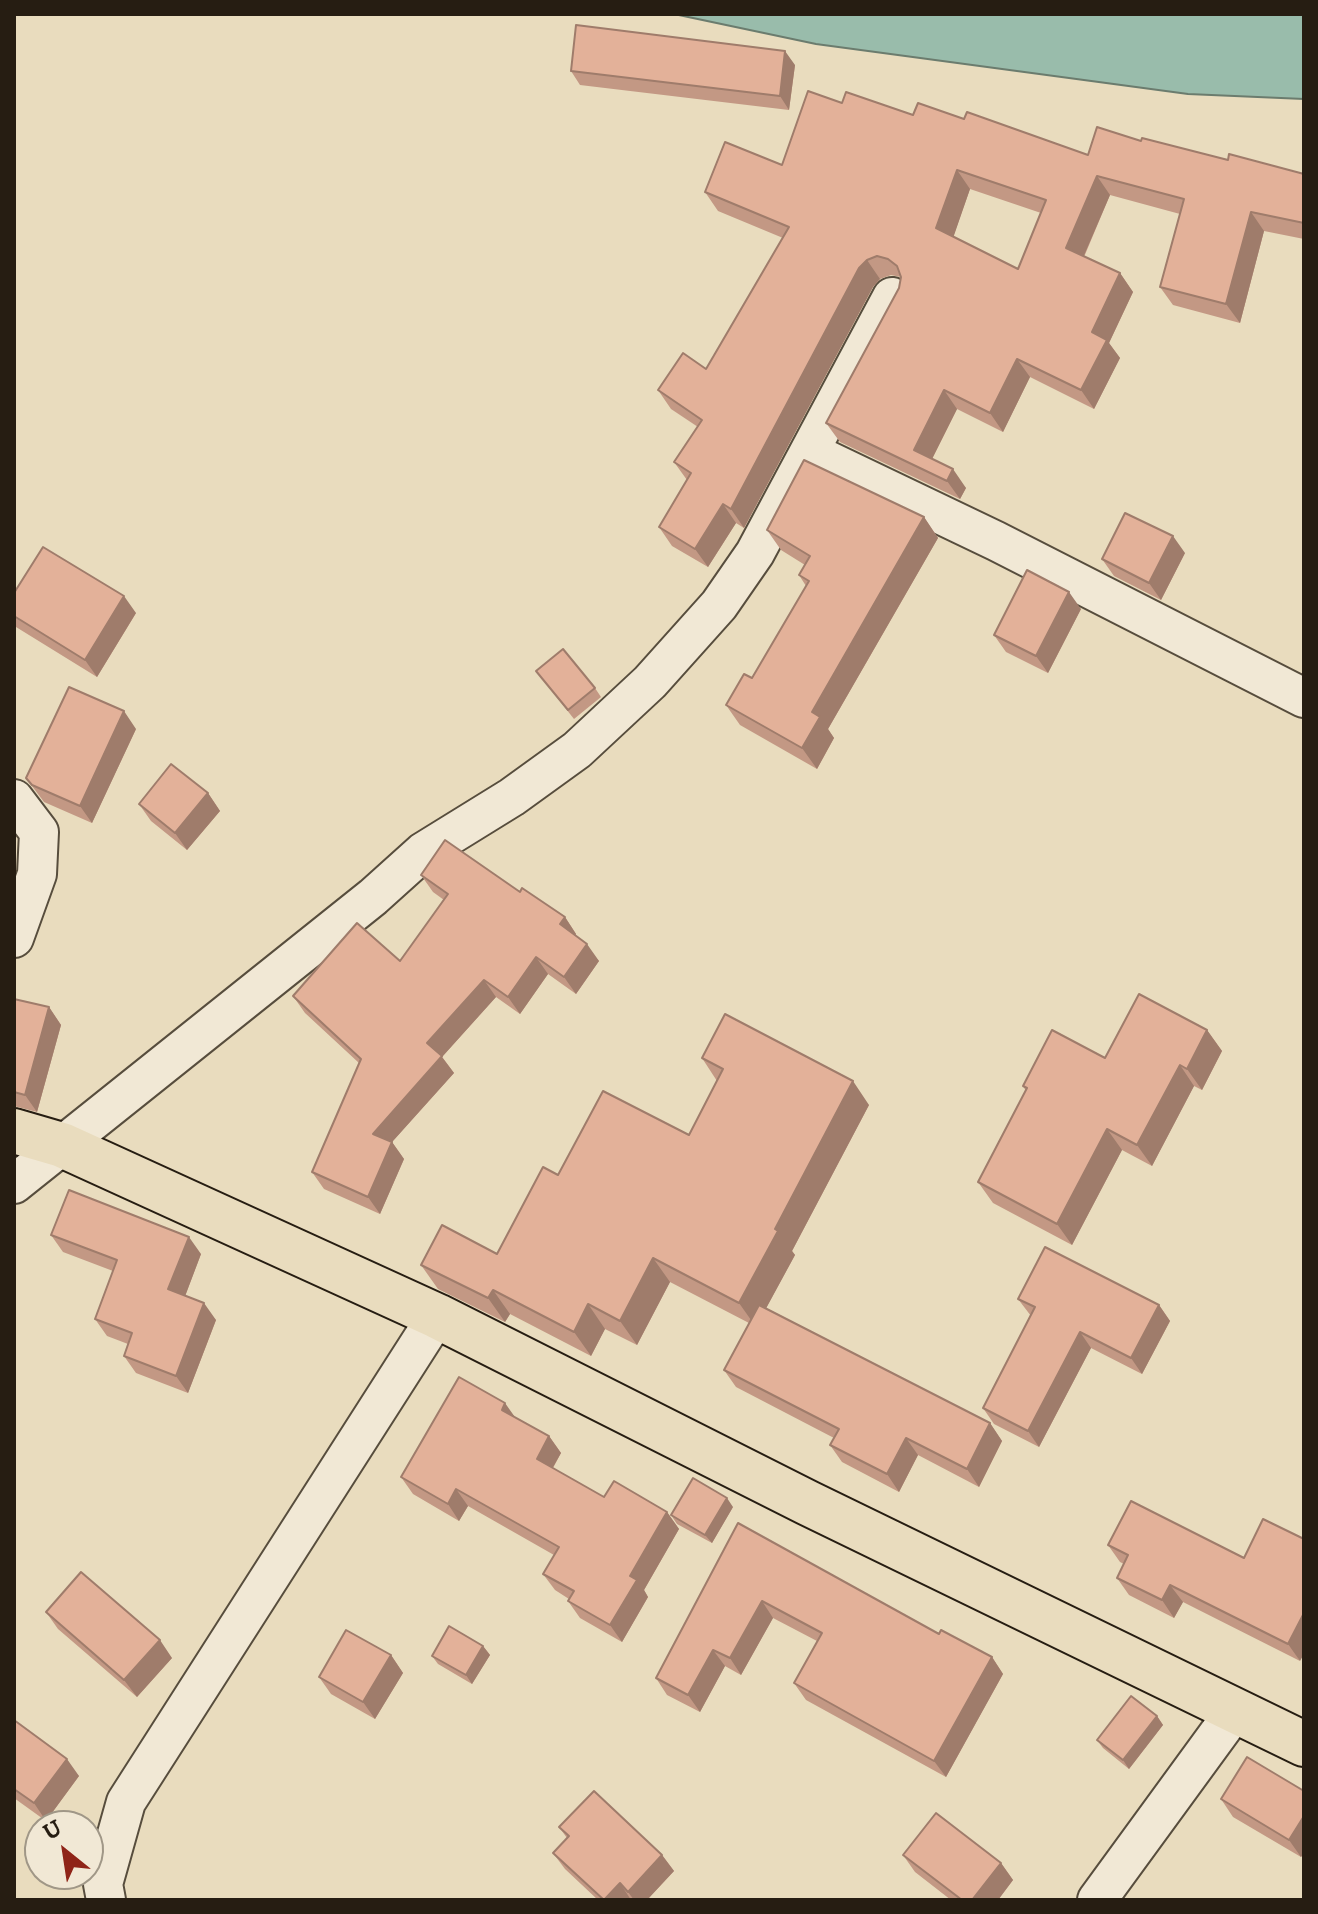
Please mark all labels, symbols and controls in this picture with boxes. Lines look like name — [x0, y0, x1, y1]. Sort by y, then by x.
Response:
north arrow — [24, 1810, 104, 1890]
text: U — [39, 1815, 67, 1846]

